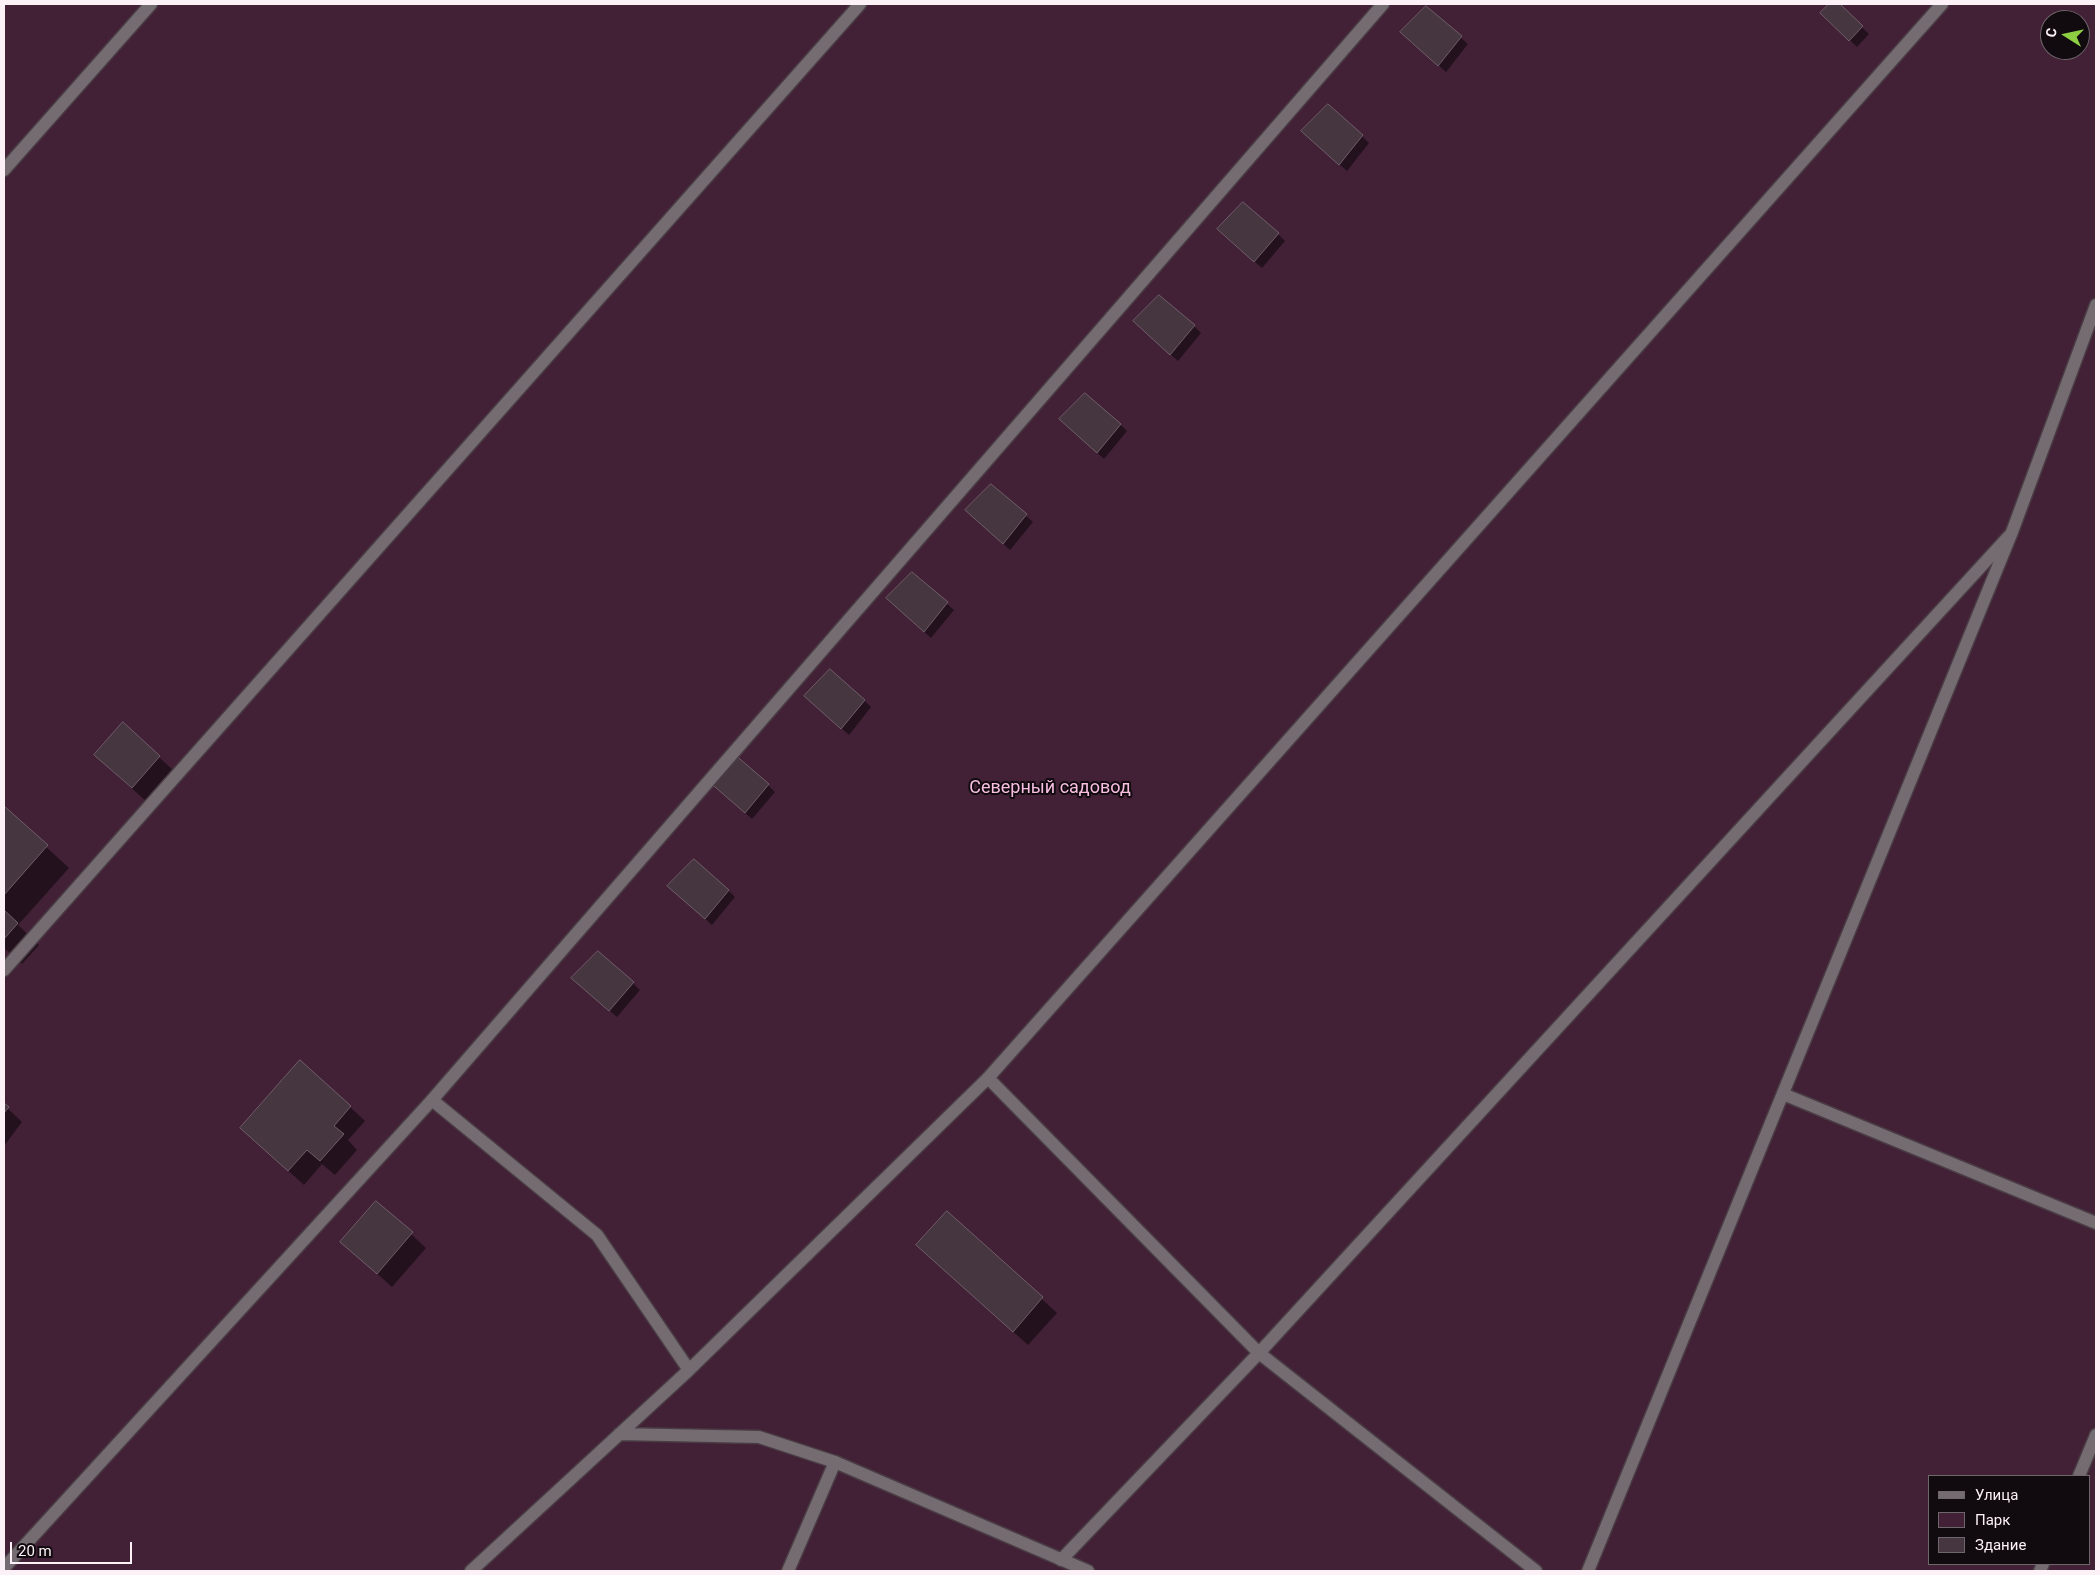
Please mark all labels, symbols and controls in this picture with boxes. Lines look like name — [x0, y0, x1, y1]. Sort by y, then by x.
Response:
north arrow — [2040, 10, 2090, 60]
text: С — [2043, 27, 2060, 38]
park label: Северный садовод — [969, 777, 1131, 799]
legend — [1928, 1475, 2090, 1565]
text: Улица — [1975, 1486, 2018, 1504]
text: Парк — [1975, 1511, 2010, 1529]
scale bar — [12, 1532, 135, 1564]
text: Здание — [1975, 1536, 2026, 1554]
text: 20 m — [18, 1542, 52, 1560]

